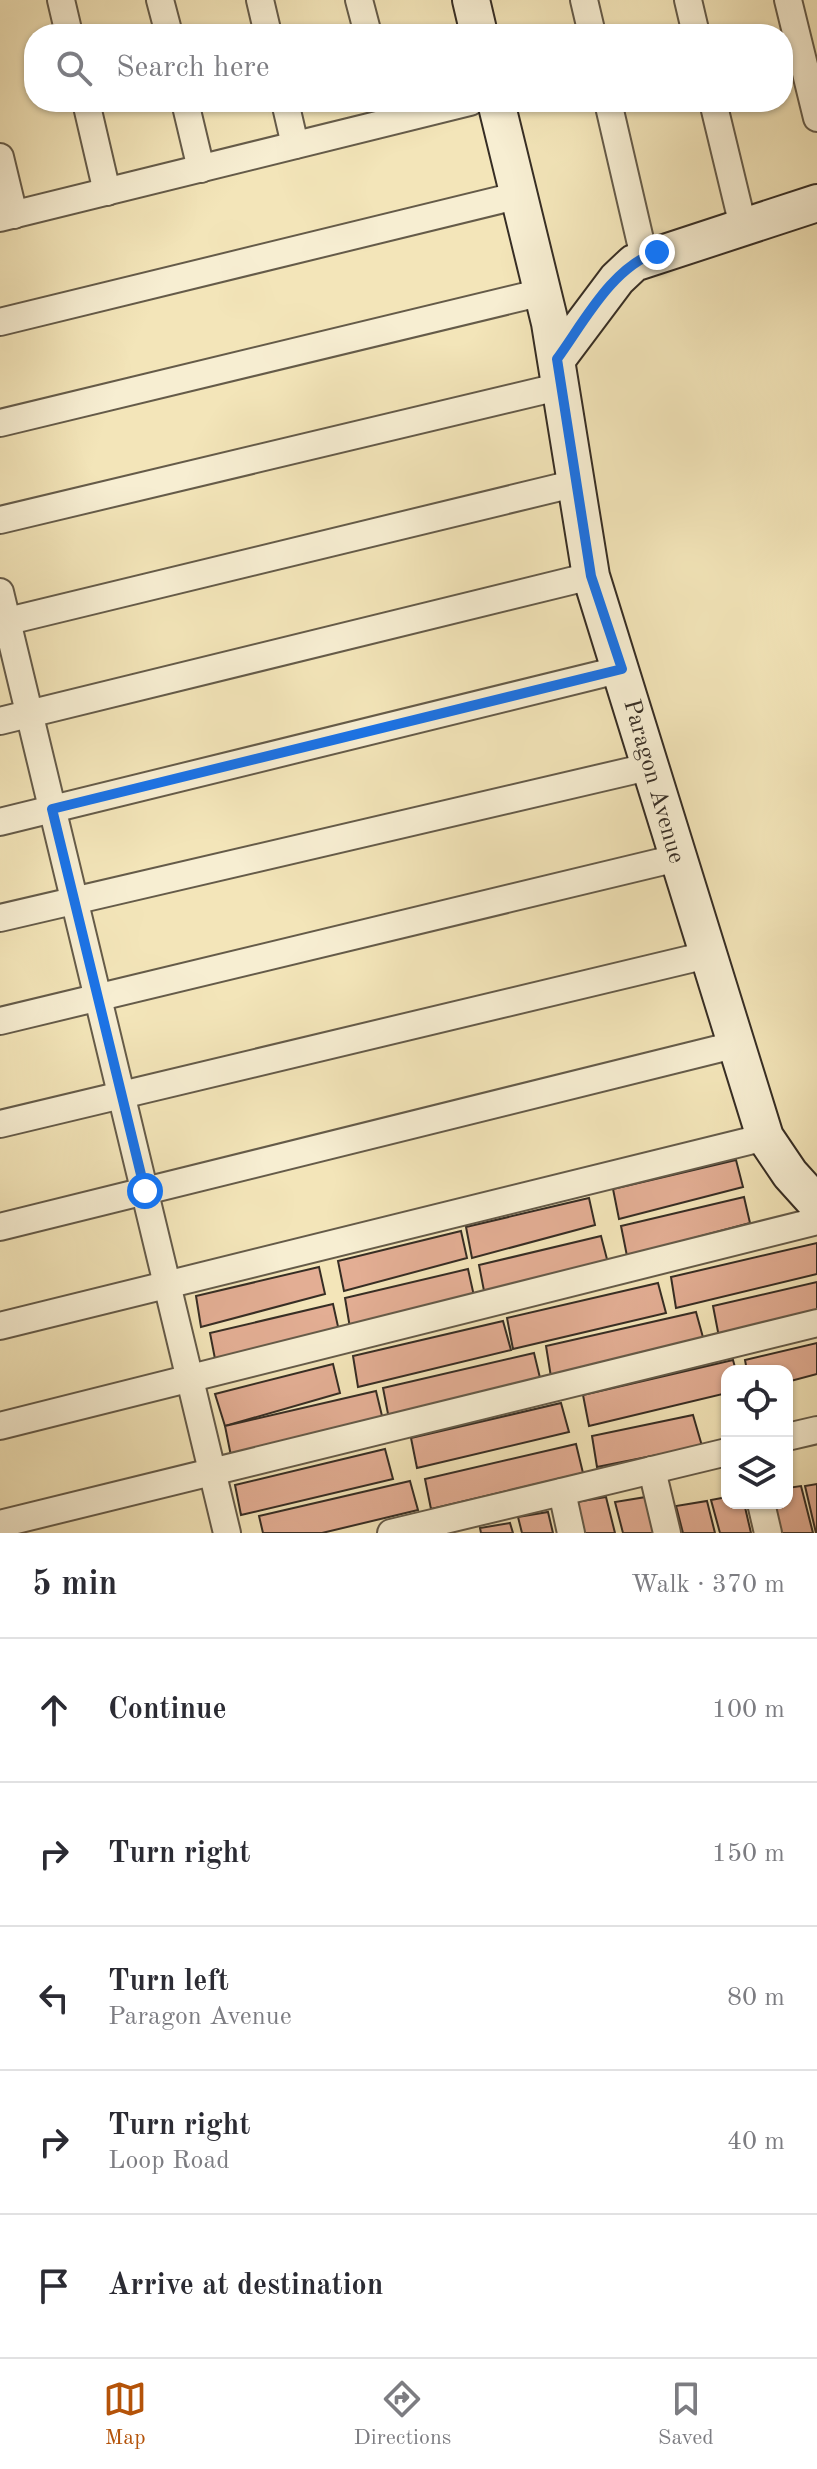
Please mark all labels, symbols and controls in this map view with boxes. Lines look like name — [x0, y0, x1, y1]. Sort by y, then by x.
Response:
search box — [24, 24, 793, 112]
icon: search — [52, 46, 96, 90]
text: Search here — [116, 53, 270, 83]
route end — [639, 234, 675, 270]
street label: Paragon Avenue — [618, 697, 688, 866]
route start — [127, 1173, 163, 1209]
map controls — [721, 1365, 793, 1509]
button: locate — [721, 1365, 793, 1437]
button: layers — [721, 1437, 793, 1509]
text: 5 min — [32, 1568, 117, 1602]
text: Walk · 370 m — [631, 1572, 785, 1598]
icon: ahead — [32, 1688, 76, 1732]
text: Continue — [108, 1695, 227, 1725]
text: 100 m — [712, 1697, 785, 1723]
icon: right — [32, 1832, 76, 1876]
text: Turn right — [108, 1839, 250, 1869]
text: 150 m — [712, 1841, 785, 1867]
text: Turn left — [108, 1967, 229, 1997]
icon: left — [32, 1976, 76, 2020]
text: 80 m — [727, 1985, 785, 2011]
text: Paragon Avenue — [108, 2004, 292, 2030]
text: Turn right — [108, 2111, 250, 2141]
icon: right — [32, 2120, 76, 2164]
text: 40 m — [727, 2129, 785, 2155]
text: Loop Road — [108, 2148, 230, 2174]
icon: arrive — [32, 2264, 76, 2308]
text: Arrive at destination — [108, 2271, 383, 2301]
tab: Map — [103, 2377, 147, 2452]
tab: Directions — [354, 2377, 451, 2452]
tab: Saved — [658, 2377, 714, 2452]

